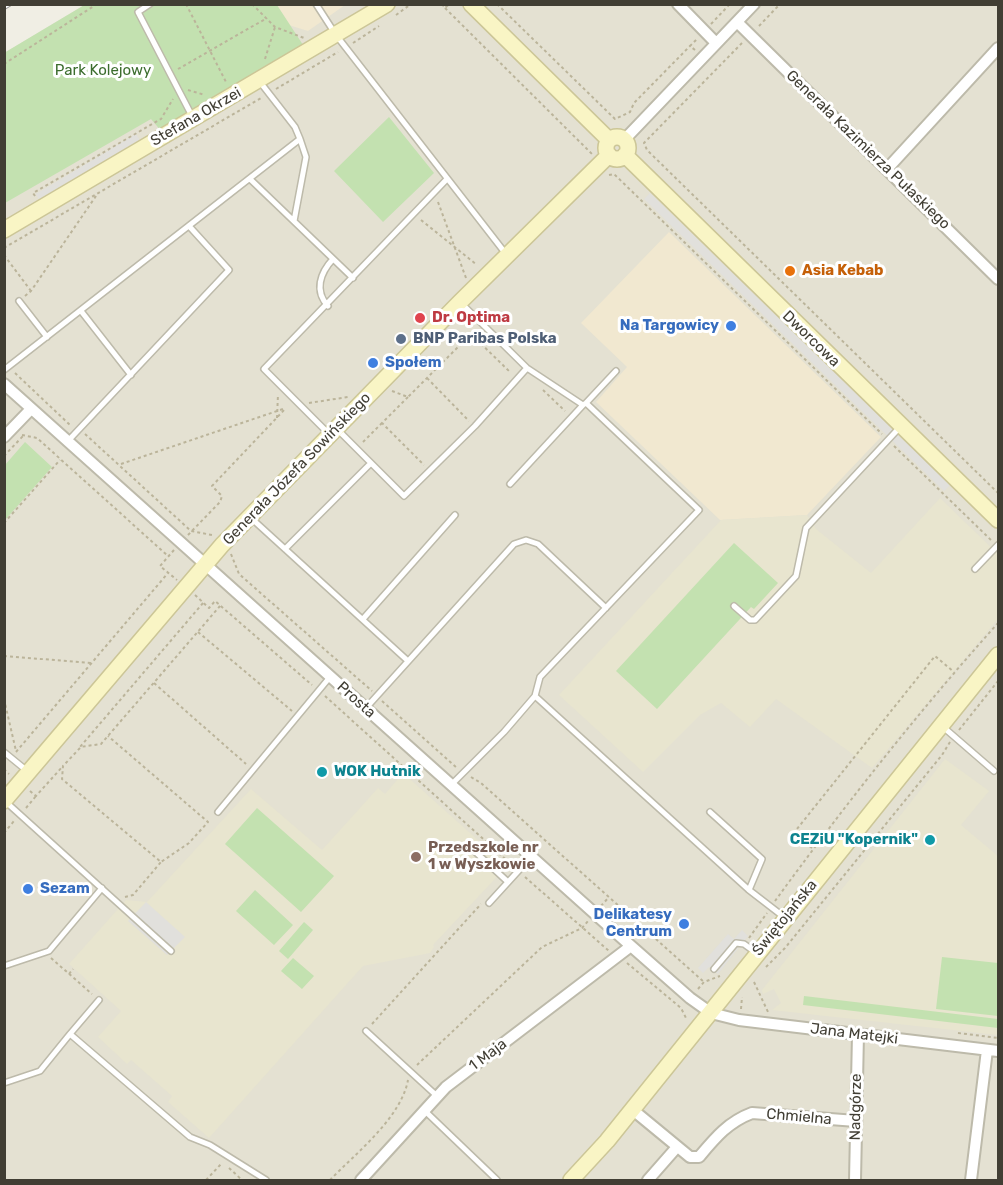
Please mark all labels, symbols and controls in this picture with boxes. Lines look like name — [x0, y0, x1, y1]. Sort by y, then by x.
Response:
park label: Park Kolejowy — [55, 62, 151, 80]
street label: Generała Kazimierza Pułaskiego — [782, 67, 954, 233]
street label: Stefana Okrzei — [147, 84, 245, 150]
place label: Asia Kebab — [802, 262, 884, 280]
marker: Asia Kebab — [783, 264, 797, 278]
street label: Dworcowa — [778, 307, 844, 371]
place label: Dr. Optima — [432, 309, 510, 327]
marker: Dr. Optima — [413, 311, 427, 325]
place label: Na Targowicy — [620, 317, 719, 335]
marker: Na Targowicy — [724, 319, 738, 333]
place label: BNP Paribas Polska — [413, 330, 557, 348]
marker: BNP Paribas Polska — [394, 332, 408, 346]
place label: Społem — [385, 354, 441, 372]
marker: Społem — [366, 356, 380, 370]
street label: Generała Józefa Sowińskiego — [219, 389, 375, 549]
street label: Prosta — [333, 678, 379, 722]
place label: WOK Hutnik — [334, 763, 421, 781]
marker: WOK Hutnik — [315, 765, 329, 779]
place label: CEZiU "Kopernik" — [790, 831, 918, 849]
marker: CEZiU "Kopernik" — [923, 833, 937, 847]
place label: Przedszkole nr 1 w Wyszkowie — [428, 839, 539, 874]
marker: Przedszkole nr 1 w Wyszkowie — [409, 850, 423, 864]
street label: Świętojańska — [749, 876, 821, 960]
place label: Sezam — [40, 880, 90, 898]
marker: Sezam — [21, 882, 35, 896]
place label: Delikatesy Centrum — [594, 906, 672, 941]
marker: Delikatesy Centrum — [677, 917, 691, 931]
street label: Jana Matejki — [809, 1020, 899, 1048]
street label: 1 Maja — [466, 1035, 510, 1075]
street label: Nadgórze — [846, 1073, 866, 1141]
street label: Chmielna — [766, 1105, 832, 1129]

